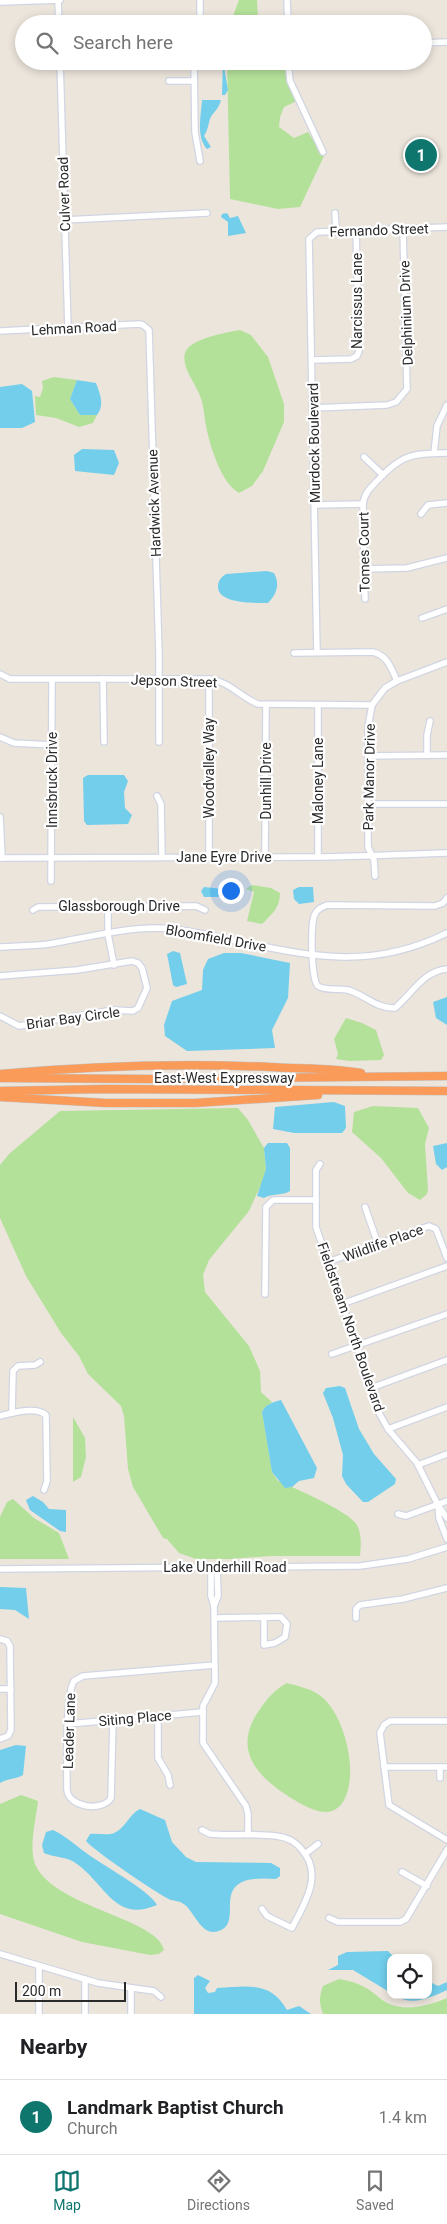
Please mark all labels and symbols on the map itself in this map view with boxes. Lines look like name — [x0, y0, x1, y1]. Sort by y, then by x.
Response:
pin: 1 — [405, 136, 437, 174]
street label: Culver Road — [55, 156, 73, 232]
street label: Fernando Street — [329, 220, 429, 240]
street label: Narcissus Lane — [349, 253, 365, 349]
street label: Delphinium Drive — [396, 260, 416, 366]
street label: Lehman Road — [31, 318, 117, 338]
street label: Murdock Boulevard — [305, 383, 323, 503]
street label: Hardwick Avenue — [144, 449, 164, 557]
street label: Tomes Court — [355, 511, 373, 592]
street label: Jepson Street — [131, 671, 218, 691]
street label: Woodvalley Way — [201, 717, 217, 818]
street label: Park Manor Drive — [360, 723, 378, 831]
street label: Innsbruck Drive — [44, 732, 60, 828]
street label: Maloney Lane — [310, 738, 326, 824]
street label: Dunhill Drive — [258, 742, 274, 820]
street label: Jane Eyre Drive — [176, 849, 272, 865]
your location — [218, 878, 244, 904]
street label: Glassborough Drive — [58, 898, 180, 914]
street label: Bloomfield Drive — [164, 921, 268, 955]
street label: Briar Bay Circle — [25, 1004, 121, 1032]
street label: East-West Expressway — [154, 1070, 294, 1086]
street label: Wildlife Place — [341, 1221, 425, 1265]
street label: Fieldstream North Boulevard — [314, 1240, 388, 1414]
street label: Lake Underhill Road — [163, 1559, 287, 1575]
street label: Leader Lane — [60, 1693, 78, 1769]
street label: Siting Place — [98, 1707, 172, 1729]
scale bar — [15, 1979, 126, 2002]

